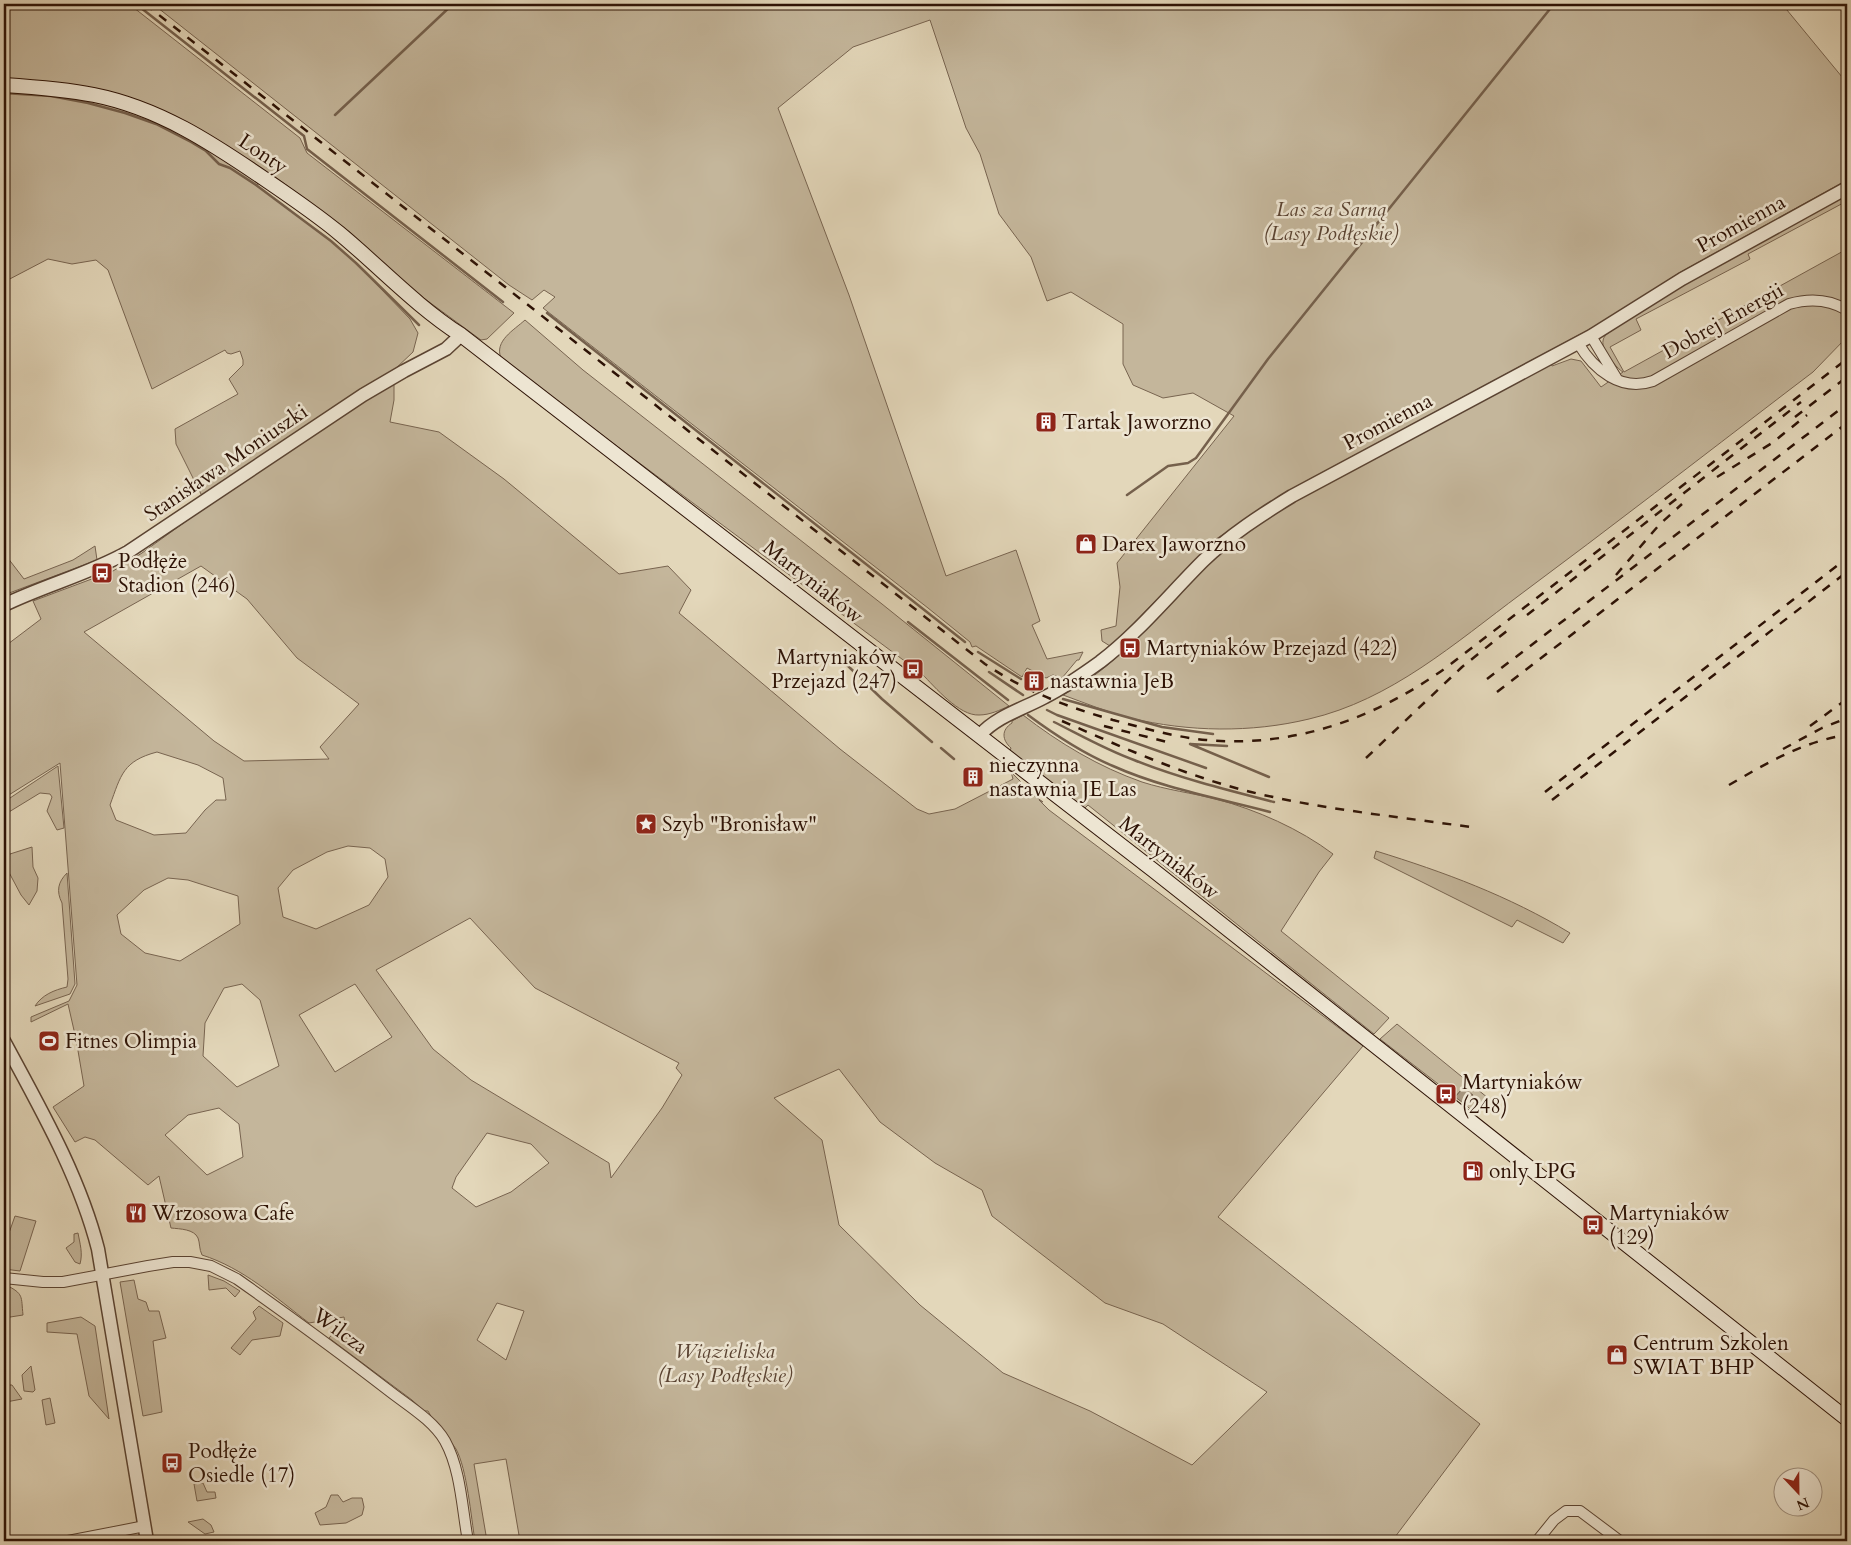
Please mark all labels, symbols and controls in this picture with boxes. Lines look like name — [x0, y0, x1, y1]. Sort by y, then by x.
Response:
street label: Lonty — [233, 127, 293, 181]
street label: Promienna — [1691, 188, 1791, 260]
park label: Las za Sarną (Lasy Podłęskie) — [1263, 195, 1399, 248]
street label: Dobrej Energii — [1657, 276, 1789, 366]
street label: Promienna — [1338, 386, 1438, 458]
street label: Stanisława Moniuszki — [138, 397, 314, 529]
place label: Tartak Jaworzno — [1062, 408, 1211, 437]
building icon: Tartak Jaworzno — [1034, 410, 1058, 434]
place label: Darex Jaworzno — [1102, 530, 1246, 559]
shop icon: Darex Jaworzno — [1074, 532, 1098, 556]
street label: Martyniaków — [757, 533, 870, 631]
place label: Podłęże Stadion (246) — [118, 547, 236, 600]
bus stop icon: Podłęże Stadion (246) — [90, 561, 114, 585]
place label: Martyniaków Przejazd (422) — [1146, 634, 1398, 663]
bus stop icon: Martyniaków Przejazd (422) — [1118, 636, 1142, 660]
place label: Martyniaków Przejazd (247) — [771, 643, 897, 696]
bus stop icon: Martyniaków Przejazd (247) — [901, 657, 925, 681]
place label: nastawnia JeB — [1050, 667, 1174, 696]
building icon: nastawnia JeB — [1022, 669, 1046, 693]
place label: nieczynna nastawnia JE Las — [989, 751, 1137, 804]
building icon: nieczynna nastawnia JE Las — [961, 765, 985, 789]
street label: Martyniaków — [1113, 809, 1226, 907]
place label: Szyb "Bronisław" — [662, 810, 817, 839]
place icon: Szyb "Bronisław" — [634, 812, 658, 836]
place label: Fitnes Olimpia — [65, 1027, 197, 1056]
sports icon: Fitnes Olimpia — [37, 1029, 61, 1053]
place label: Martyniaków (248) — [1462, 1068, 1583, 1121]
bus stop icon: Martyniaków (248) — [1434, 1082, 1458, 1106]
place label: only LPG — [1489, 1157, 1576, 1186]
fuel station icon: only LPG — [1461, 1159, 1485, 1183]
place label: Wrzosowa Cafe — [151, 1199, 295, 1228]
place label: Martyniaków (129) — [1609, 1199, 1730, 1252]
restaurant icon: Wrzosowa Cafe — [124, 1201, 148, 1225]
bus stop icon: Martyniaków (129) — [1581, 1213, 1605, 1237]
street label: Wilcza — [305, 1300, 374, 1361]
place label: Centrum Szkolen SWIAT BHP — [1633, 1329, 1789, 1382]
park label: Wiązieliska (Lasy Podłęskie) — [657, 1337, 793, 1390]
shop icon: Centrum Szkolen SWIAT BHP — [1605, 1343, 1629, 1367]
place label: Podłęże Osiedle (17) — [188, 1437, 295, 1490]
bus stop icon: Podłęże Osiedle (17) — [160, 1451, 184, 1475]
north arrow — [1774, 1468, 1824, 1518]
text: N — [1793, 1493, 1812, 1515]

